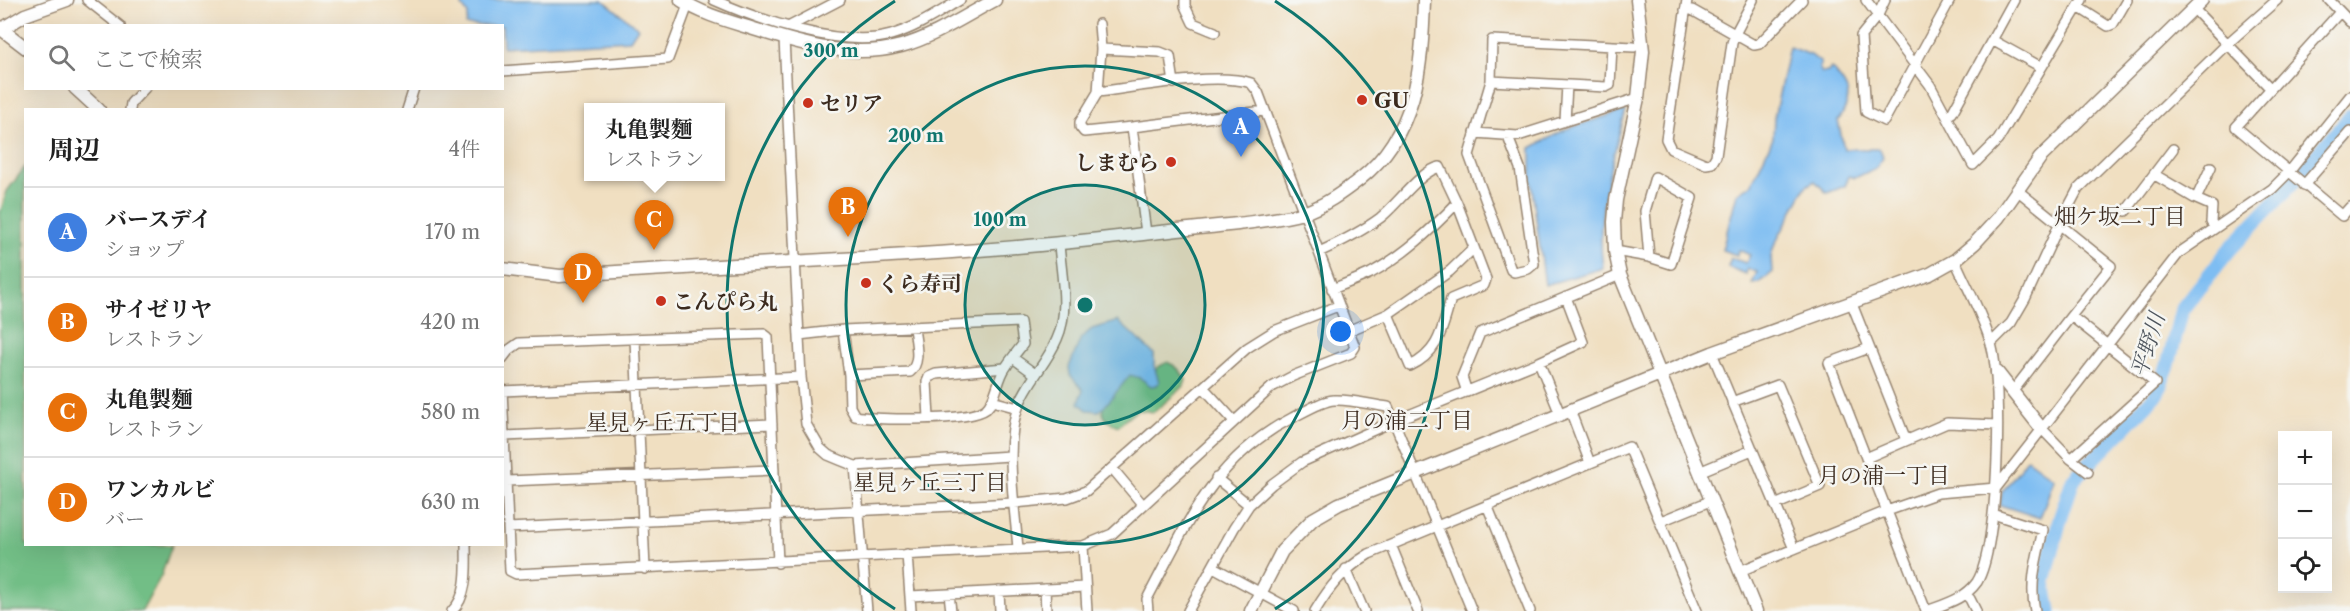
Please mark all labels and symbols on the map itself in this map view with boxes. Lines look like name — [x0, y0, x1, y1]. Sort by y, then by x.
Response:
text: 300 m — [803, 40, 859, 62]
place label: GU — [1374, 88, 1409, 113]
place label: セリア — [820, 91, 883, 116]
marker: GU — [1355, 93, 1369, 107]
marker: セリア — [801, 96, 815, 110]
pin: A — [1222, 108, 1260, 157]
text: 200 m — [888, 125, 944, 147]
place label: しまむら — [1075, 150, 1159, 175]
marker: しまむら — [1164, 155, 1178, 169]
pin: B — [828, 188, 868, 237]
pin: C — [634, 200, 674, 250]
district label: 畑ケ坂二丁目 — [2054, 203, 2186, 230]
text: 100 m — [973, 209, 1027, 231]
pin: D — [564, 254, 602, 303]
place label: くら寿司 — [878, 271, 962, 296]
marker: くら寿司 — [859, 276, 873, 290]
place label: こんぴら丸 — [673, 289, 778, 314]
marker: こんぴら丸 — [654, 294, 668, 308]
centre of rings — [1075, 295, 1095, 315]
water label: 平野川 — [2125, 308, 2171, 381]
your location — [1326, 317, 1355, 346]
district label: 月の浦二丁目 — [1341, 407, 1473, 434]
district label: 星見ヶ丘五丁目 — [586, 409, 740, 436]
district label: 月の浦一丁目 — [1818, 462, 1950, 489]
district label: 星見ヶ丘三丁目 — [853, 469, 1007, 496]

